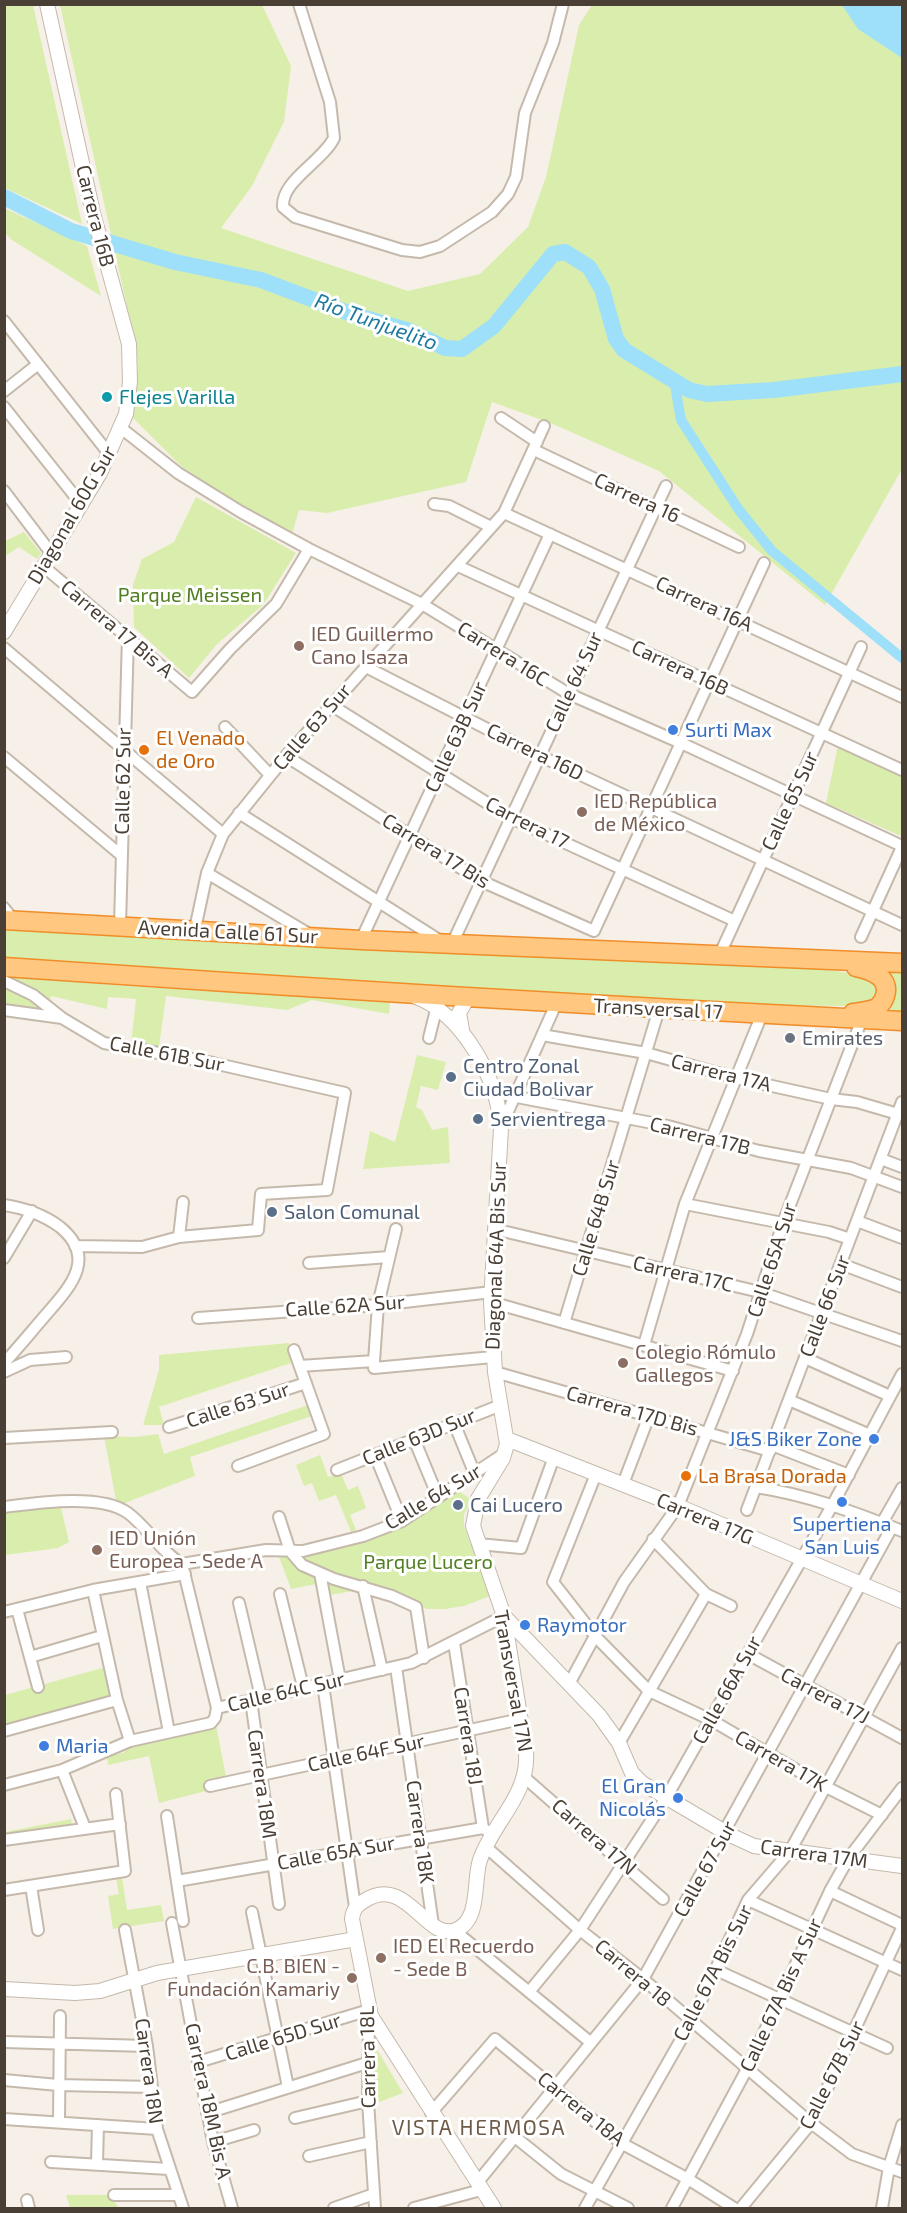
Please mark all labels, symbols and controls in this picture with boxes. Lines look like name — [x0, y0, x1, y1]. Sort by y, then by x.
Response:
street label: Carrera 16B — [71, 163, 119, 269]
water label: Río Tunjuelito — [311, 288, 441, 356]
place label: Flejes Varilla — [119, 385, 235, 409]
marker: Flejes Varilla — [100, 390, 114, 404]
street label: Diagonal 60G Sur — [23, 442, 121, 588]
street label: Carrera 16 — [590, 468, 684, 528]
street label: Carrera 16A — [652, 571, 756, 637]
street label: Carrera 17 Bis A — [56, 575, 178, 683]
park label: Parque Meissen — [118, 583, 262, 607]
street label: Carrera 16C — [453, 616, 553, 692]
place label: IED Guillermo Cano Isaza — [311, 622, 434, 669]
street label: Calle 64 Sur — [540, 628, 608, 736]
street label: Carrera 16B — [628, 635, 732, 701]
marker: IED Guillermo Cano Isaza — [292, 639, 306, 653]
street label: Calle 63B Sur — [420, 678, 492, 796]
street label: Calle 63 Sur — [268, 679, 356, 775]
street label: Carrera 16D — [483, 718, 587, 786]
place label: Surti Max — [685, 718, 772, 742]
marker: Surti Max — [666, 723, 680, 737]
place label: El Venado de Oro — [156, 726, 245, 773]
street label: Calle 62 Sur — [110, 727, 136, 835]
marker: El Venado de Oro — [137, 743, 151, 757]
street label: Calle 65 Sur — [757, 748, 823, 854]
place label: IED República de México — [594, 789, 717, 836]
street label: Carrera 17 — [481, 792, 573, 854]
marker: IED República de México — [575, 805, 589, 819]
street label: Carrera 17 Bis — [378, 808, 494, 894]
street label: Avenida Calle 61 Sur — [137, 915, 319, 949]
street label: Transversal 17 — [593, 994, 723, 1024]
place label: Emirates — [802, 1026, 883, 1050]
street label: Calle 61B Sur — [108, 1031, 226, 1077]
marker: Emirates — [783, 1031, 797, 1045]
street label: Carrera 17A — [668, 1049, 774, 1097]
place label: Centro Zonal Ciudad Bolivar — [463, 1054, 593, 1101]
marker: Centro Zonal Ciudad Bolivar — [444, 1070, 458, 1084]
place label: Servientrega — [490, 1107, 606, 1131]
marker: Servientrega — [471, 1112, 485, 1126]
street label: Carrera 17B — [647, 1112, 753, 1160]
street label: Calle 64B Sur — [567, 1157, 625, 1279]
street label: Diagonal 64A Bis Sur — [481, 1162, 511, 1350]
place label: Salon Comunal — [284, 1200, 420, 1224]
street label: Calle 65A Sur — [742, 1200, 802, 1320]
marker: Salon Comunal — [265, 1205, 279, 1219]
street label: Carrera 17C — [631, 1251, 735, 1297]
street label: Calle 66 Sur — [795, 1252, 855, 1360]
street label: Calle 62A Sur — [284, 1290, 406, 1322]
place label: Colegio Rómulo Gallegos — [635, 1340, 776, 1387]
marker: Colegio Rómulo Gallegos — [616, 1356, 630, 1370]
street label: Calle 63 Sur — [183, 1377, 293, 1433]
street label: Carrera 17D Bis — [563, 1381, 701, 1441]
street label: Calle 63D Sur — [359, 1403, 479, 1471]
place label: J&S Biker Zone — [729, 1427, 862, 1451]
marker: J&S Biker Zone — [867, 1432, 881, 1446]
street label: Calle 64 Sur — [380, 1459, 486, 1535]
place label: La Brasa Dorada — [698, 1464, 847, 1488]
marker: La Brasa Dorada — [679, 1469, 693, 1483]
street label: Carrera 17G — [653, 1488, 757, 1550]
place label: Cai Lucero — [470, 1493, 563, 1517]
marker: Supertiena San Luis — [835, 1495, 849, 1509]
marker: Cai Lucero — [451, 1498, 465, 1512]
place label: Supertiena San Luis — [793, 1512, 891, 1559]
place label: IED Unión Europea - Sede A — [109, 1526, 263, 1573]
marker: IED Unión Europea - Sede A — [90, 1543, 104, 1557]
park label: Parque Lucero — [363, 1550, 493, 1574]
street label: Transversal 17N — [489, 1608, 537, 1754]
place label: Raymotor — [537, 1613, 627, 1637]
marker: Raymotor — [518, 1618, 532, 1632]
street label: Calle 66A Sur — [687, 1632, 767, 1748]
street label: Carrera 17J — [776, 1663, 874, 1729]
street label: Calle 64C Sur — [225, 1667, 347, 1717]
street label: Carrera 18J — [448, 1685, 488, 1787]
street label: Carrera 17K — [731, 1725, 831, 1797]
street label: Carrera 18M — [242, 1728, 282, 1840]
street label: Calle 64F Sur — [305, 1729, 427, 1777]
place label: Maria — [56, 1734, 108, 1758]
marker: Maria — [37, 1739, 51, 1753]
place label: El Gran Nicolás — [599, 1774, 666, 1821]
street label: Carrera 18K — [401, 1779, 439, 1885]
marker: El Gran Nicolás — [671, 1791, 685, 1805]
street label: Carrera 17N — [547, 1794, 641, 1880]
street label: Calle 67 Sur — [669, 1817, 741, 1921]
street label: Calle 65A Sur — [275, 1831, 397, 1875]
street label: Carrera 17M — [759, 1835, 869, 1873]
street label: Calle 67A Bis Sur — [668, 1901, 758, 2045]
street label: Calle 67A Bis A Sur — [735, 1914, 827, 2076]
place label: IED El Recuerdo - Sede B — [393, 1934, 534, 1981]
street label: Carrera 18 — [590, 1934, 676, 2012]
marker: IED El Recuerdo - Sede B — [374, 1951, 388, 1965]
place label: C.B. BIEN - Fundación Kamariy — [167, 1954, 340, 2001]
marker: C.B. BIEN - Fundación Kamariy — [345, 1971, 359, 1985]
street label: Carrera 18L — [355, 2005, 381, 2109]
street label: Calle 65D Sur — [222, 2008, 344, 2066]
street label: Carrera 18N — [130, 2017, 168, 2125]
street label: Calle 67B Sur — [794, 2017, 870, 2133]
street label: Carrera 18M Bis A — [180, 2021, 236, 2181]
street label: Carrera 18A — [533, 2067, 629, 2151]
district label: VISTA HERMOSA — [392, 2115, 566, 2141]

